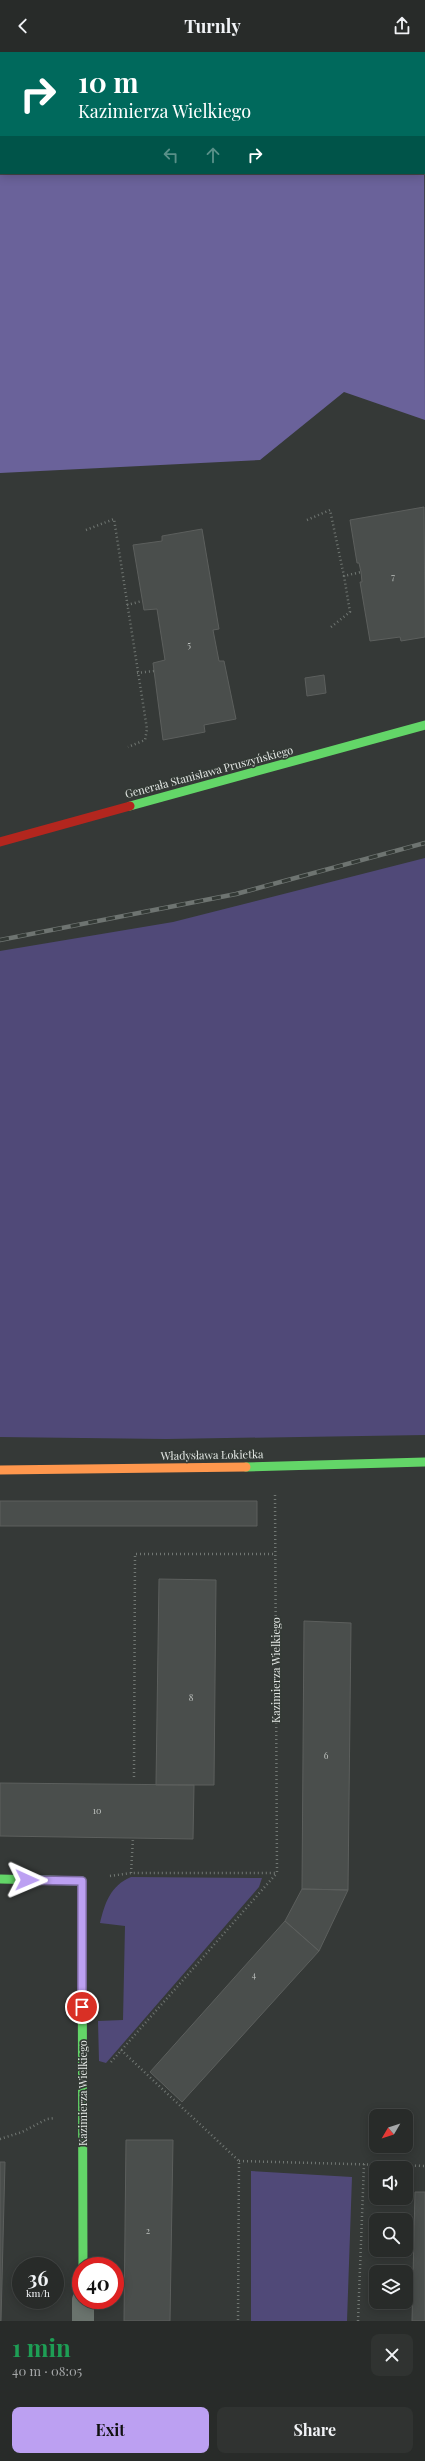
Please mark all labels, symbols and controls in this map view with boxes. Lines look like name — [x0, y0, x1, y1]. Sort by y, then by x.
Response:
text: Turnly — [184, 14, 241, 38]
icon: back — [12, 15, 34, 37]
icon: share — [391, 15, 413, 37]
text: 10 m — [78, 63, 139, 100]
icon: right — [12, 68, 64, 120]
text: Kazimierza Wielkiego — [78, 99, 251, 123]
icon: left — [160, 144, 182, 166]
icon: ahead — [202, 144, 224, 166]
icon: right — [244, 144, 266, 166]
house number: 7 — [391, 570, 395, 582]
house number: 5 — [187, 638, 191, 650]
street label: Generała Stanisława Pruszyńskiego — [123, 742, 295, 801]
street label: Władysława Łokietka — [159, 1446, 264, 1463]
street label: Kazimierza Wielkiego — [268, 1617, 283, 1723]
house number: 8 — [189, 1691, 194, 1703]
house number: 6 — [324, 1749, 329, 1761]
house number: 10 — [93, 1804, 101, 1816]
position arrow — [6, 1859, 48, 1901]
house number: 4 — [252, 1968, 257, 1980]
pin — [65, 1990, 99, 2024]
icon: arrive — [71, 1996, 93, 2018]
street label: Kazimierza Wielkiego — [75, 2040, 90, 2146]
north arrow — [369, 2109, 413, 2153]
map controls — [369, 2109, 413, 2309]
button: sound — [369, 2161, 413, 2205]
button: search — [369, 2213, 413, 2257]
house number: 2 — [146, 2224, 150, 2236]
speed limit sign: 40 — [72, 2257, 124, 2309]
text: 36 — [28, 2264, 48, 2291]
button: layers — [369, 2265, 413, 2309]
text: km/h — [26, 2286, 50, 2300]
text: 1 min — [12, 2331, 71, 2363]
button: close — [371, 2334, 413, 2376]
text: 40 m · 08:05 — [12, 2362, 82, 2379]
button: Exit — [12, 2407, 209, 2453]
button: Share — [217, 2407, 413, 2453]

